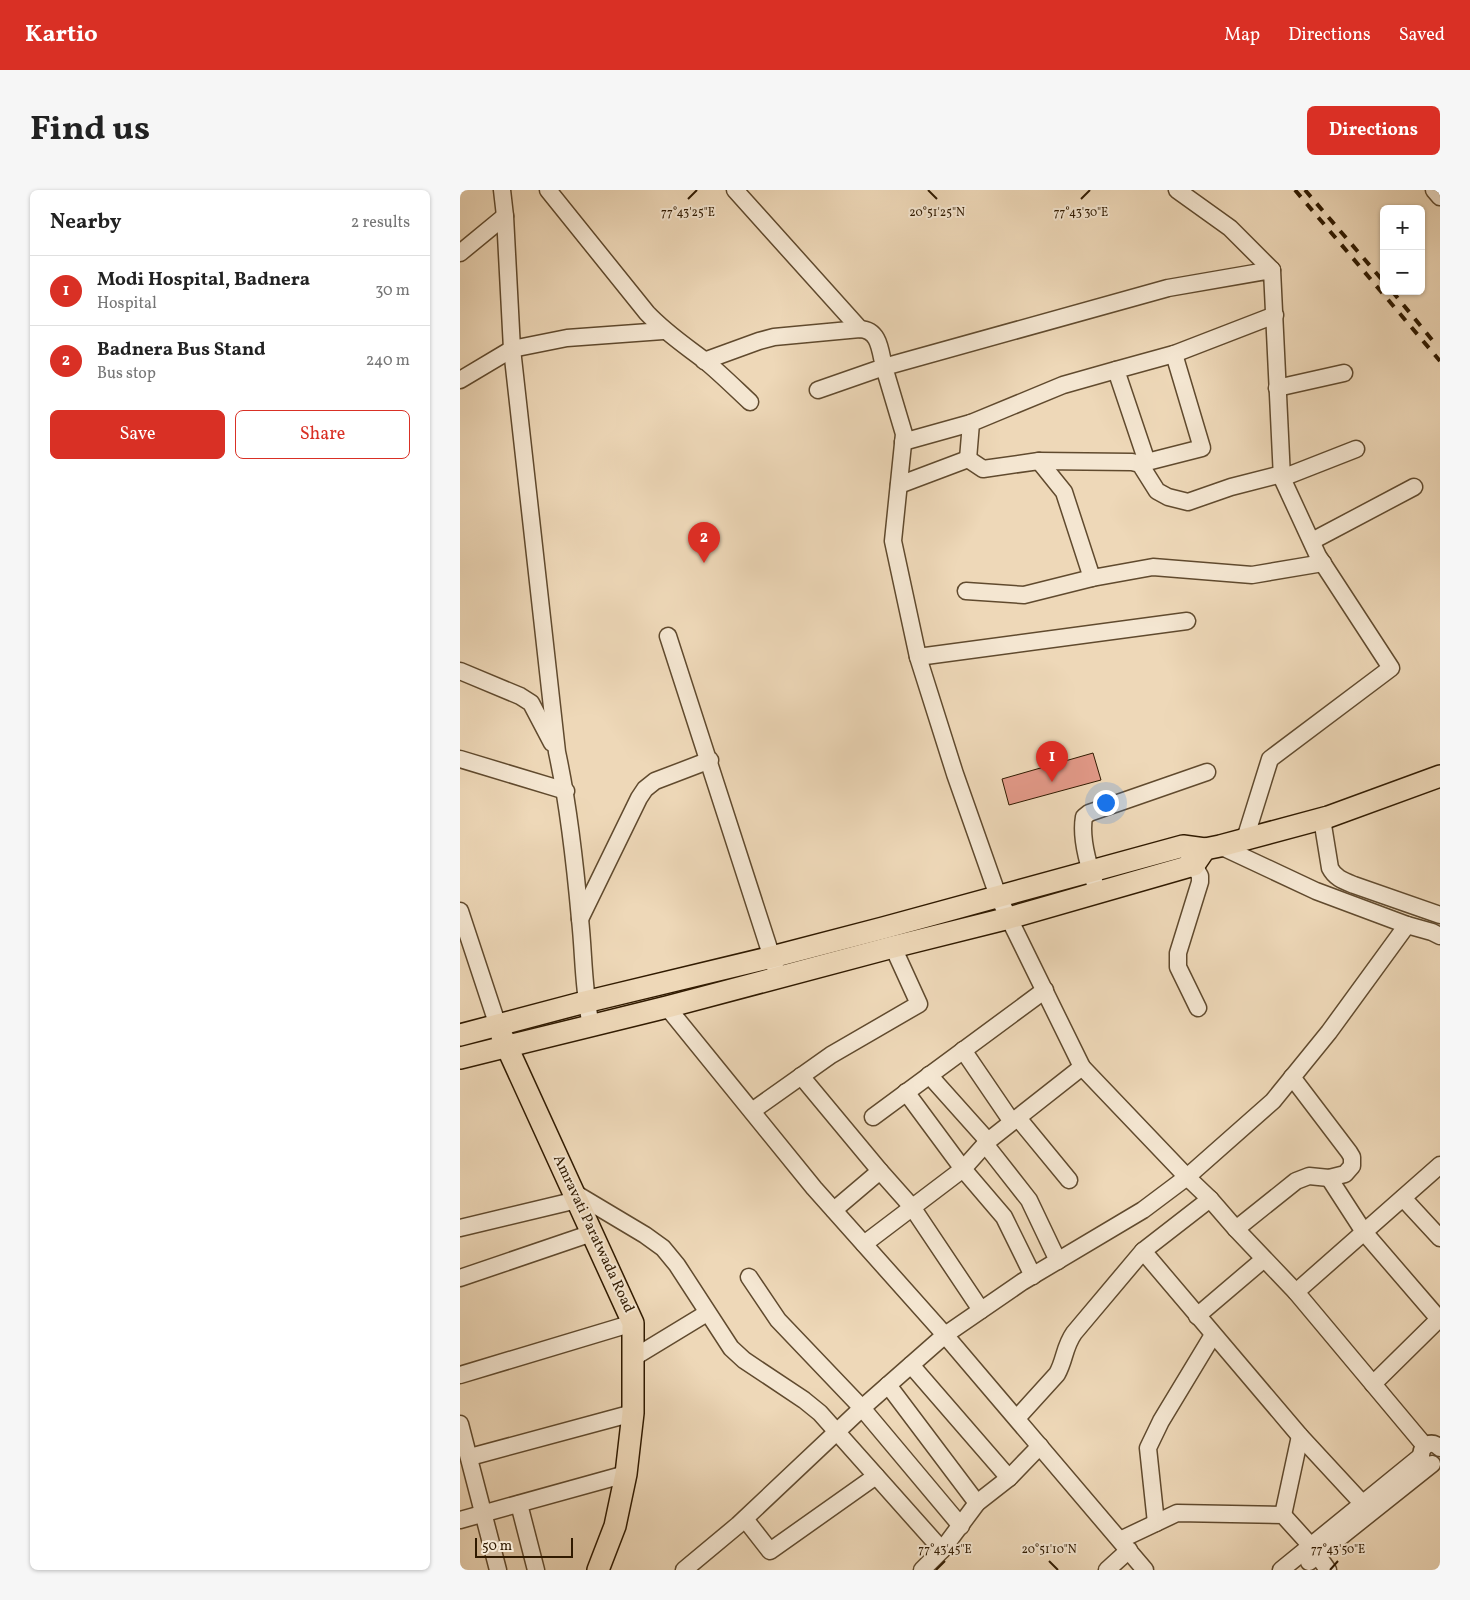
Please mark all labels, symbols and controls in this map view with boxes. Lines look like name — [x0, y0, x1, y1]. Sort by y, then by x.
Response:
text: Kartio — [25, 18, 98, 52]
text: Map — [1224, 23, 1260, 48]
text: Directions — [1288, 23, 1371, 48]
text: Saved — [1399, 23, 1445, 48]
text: Find us — [30, 106, 150, 154]
button: Directions — [1307, 106, 1440, 155]
text: 77°43'25"E — [661, 205, 715, 221]
text: 20°51'25"N — [909, 205, 965, 221]
text: 77°43'30"E — [1054, 205, 1108, 221]
map controls — [1380, 205, 1425, 295]
button: + — [1380, 205, 1425, 250]
text: Nearby — [50, 208, 121, 237]
text: 2 results — [351, 212, 410, 234]
button: − — [1380, 250, 1425, 295]
text: Modi Hospital, Badnera — [97, 267, 310, 293]
text: 1 — [63, 280, 69, 302]
text: 30 m — [375, 280, 410, 302]
text: Hospital — [97, 293, 157, 315]
text: Badnera Bus Stand — [97, 337, 266, 363]
text: 2 — [62, 350, 70, 372]
text: 240 m — [366, 350, 410, 372]
text: Bus stop — [97, 363, 156, 385]
button: Save — [50, 410, 225, 459]
button: Share — [235, 410, 410, 459]
pin: 2 — [688, 522, 720, 563]
pin: 1 — [1036, 741, 1068, 782]
your location — [1093, 790, 1119, 816]
street label: Amravati Paratwada Road — [547, 1152, 639, 1316]
scale bar — [475, 1535, 572, 1558]
text: 50 m — [482, 1537, 512, 1556]
text: 77°43'45"E — [918, 1542, 972, 1558]
text: 20°51'10"N — [1021, 1542, 1077, 1558]
text: 77°43'50"E — [1311, 1542, 1365, 1558]

